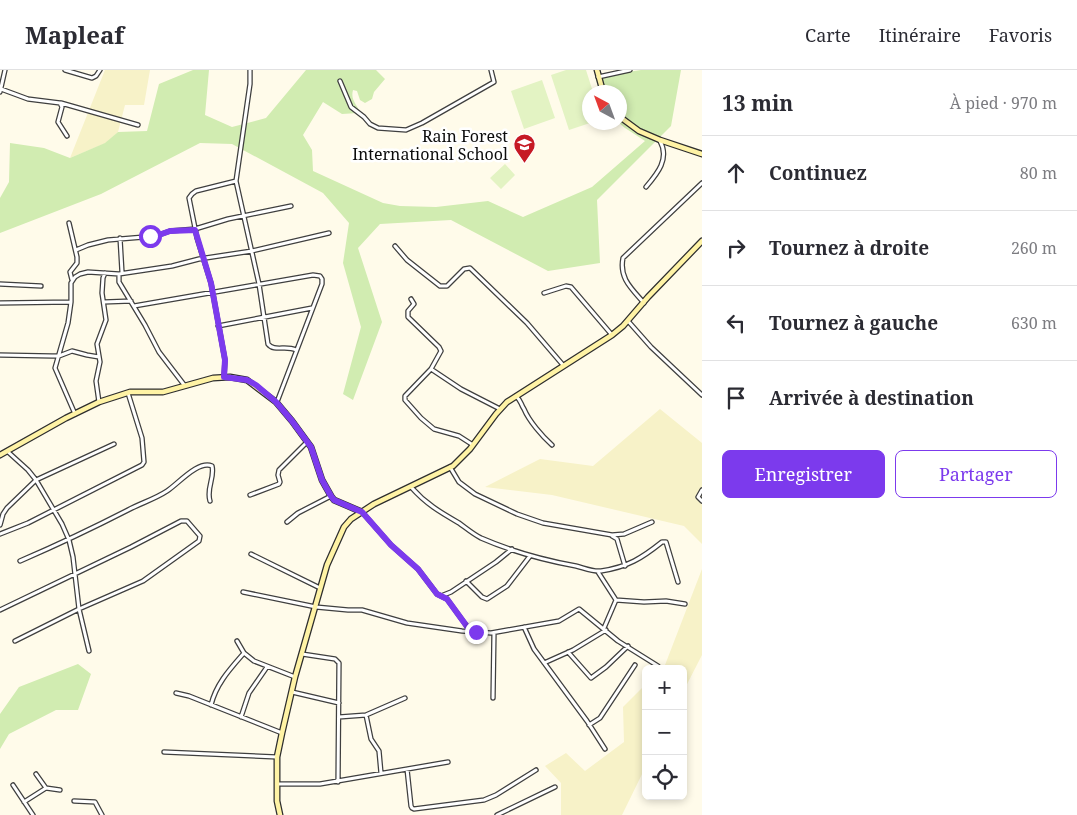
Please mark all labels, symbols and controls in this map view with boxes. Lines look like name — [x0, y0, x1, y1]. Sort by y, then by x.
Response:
text: Mapleaf — [25, 18, 124, 51]
text: Carte — [805, 23, 851, 47]
text: Itinéraire — [879, 23, 961, 47]
text: Favoris — [989, 23, 1052, 47]
north arrow — [582, 85, 627, 130]
text: 13 min — [722, 89, 793, 117]
text: À pied · 970 m — [950, 92, 1057, 114]
place label: Rain Forest International School — [352, 125, 508, 165]
school or university icon: Rain Forest International School — [512, 133, 536, 164]
icon: ahead — [722, 159, 750, 187]
text: Continuez — [769, 160, 867, 186]
text: 80 m — [1020, 162, 1057, 184]
route start — [139, 225, 162, 248]
icon: right — [722, 234, 750, 262]
text: Tournez à droite — [769, 235, 929, 261]
text: 260 m — [1011, 237, 1057, 259]
icon: left — [722, 309, 750, 337]
text: Tournez à gauche — [769, 310, 938, 336]
text: 630 m — [1011, 312, 1057, 334]
icon: arrive — [722, 384, 750, 412]
text: Arrivée à destination — [769, 385, 974, 411]
button: Enregistrer — [722, 450, 885, 498]
button: Partager — [895, 450, 1057, 498]
route end — [465, 621, 488, 644]
map controls — [642, 665, 687, 800]
button: + — [642, 665, 687, 710]
button: − — [642, 710, 687, 755]
button: locate — [642, 755, 687, 800]

